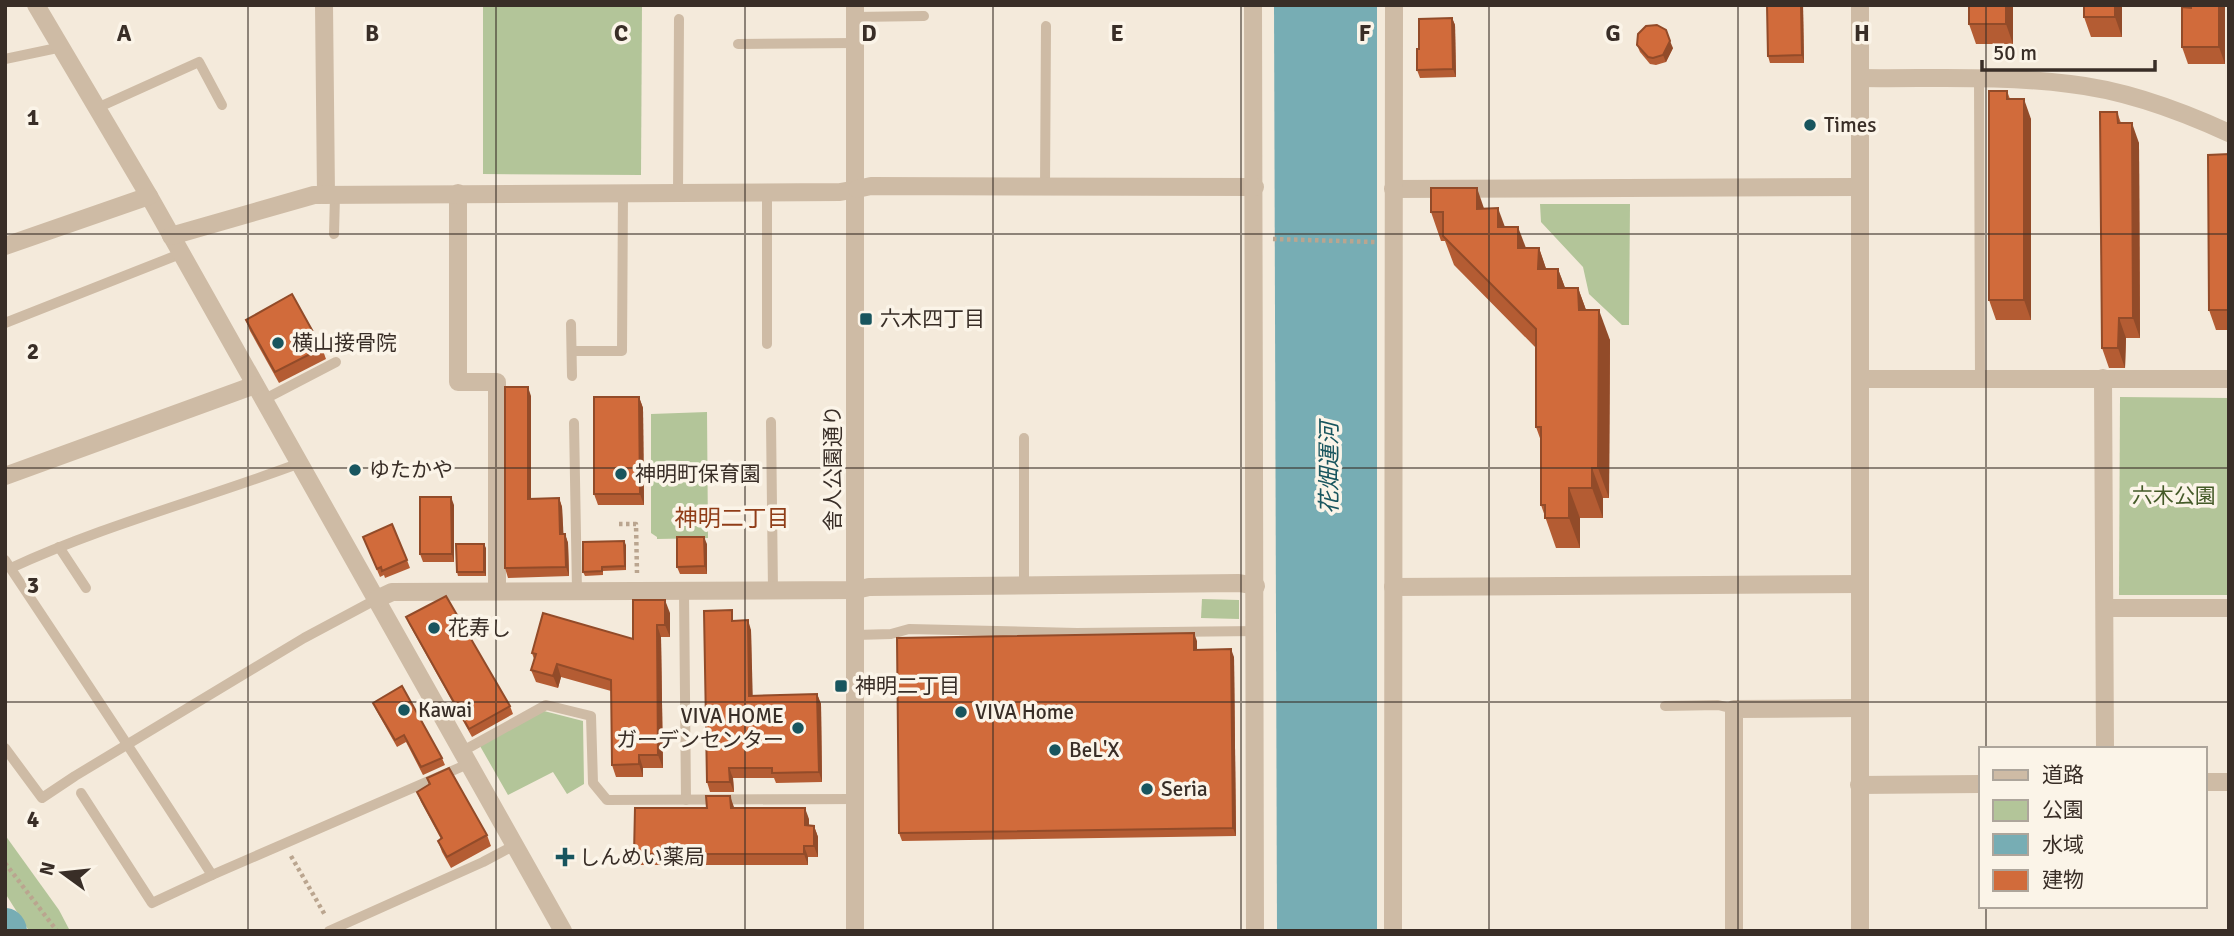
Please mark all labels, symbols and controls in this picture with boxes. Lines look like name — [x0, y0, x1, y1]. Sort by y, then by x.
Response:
text: A — [117, 19, 132, 48]
text: B — [365, 19, 379, 48]
text: C — [614, 19, 628, 48]
text: D — [861, 19, 877, 48]
text: E — [1110, 19, 1124, 48]
text: F — [1359, 19, 1371, 48]
text: G — [1605, 19, 1621, 48]
text: H — [1854, 19, 1870, 48]
scale bar — [1982, 28, 2155, 72]
text: 50 m — [1993, 40, 2037, 66]
text: 1 — [27, 103, 39, 132]
place label: Times — [1824, 112, 1876, 138]
marker: Times — [1802, 117, 1818, 133]
place label: 六木四丁目 — [880, 306, 985, 332]
marker: 六木四丁目 — [858, 311, 874, 327]
place label: 横山接骨院 — [292, 330, 397, 356]
marker: 横山接骨院 — [270, 335, 286, 351]
text: 2 — [27, 337, 39, 366]
street label: 舎人公園通り — [820, 405, 846, 531]
water label: 花畑運河 — [1315, 418, 1344, 514]
place label: ゆたかや — [369, 457, 453, 483]
place label: 神明町保育園 — [635, 461, 761, 487]
marker: ゆたかや — [347, 462, 363, 478]
marker: 神明町保育園 — [613, 466, 629, 482]
park label: 六木公園 — [2132, 483, 2216, 509]
district label: 神明二丁目 — [675, 504, 790, 533]
text: 3 — [27, 571, 39, 600]
place label: 花寿し — [448, 615, 511, 641]
marker: 花寿し — [426, 620, 442, 636]
place label: 神明二丁目 — [855, 673, 960, 699]
marker: 神明二丁目 — [833, 678, 849, 694]
place label: Kawai — [418, 697, 472, 723]
place label: VIVA Home — [975, 699, 1074, 725]
marker: Kawai — [396, 702, 412, 718]
place label: VIVA HOME ガーデンセンター — [616, 703, 784, 753]
marker: VIVA Home — [953, 704, 969, 720]
marker: VIVA HOME ガーデンセンター — [790, 720, 806, 736]
place label: BeL'X — [1069, 737, 1120, 763]
marker: BeL'X — [1047, 742, 1063, 758]
legend — [1979, 747, 2206, 908]
text: 道路 — [2042, 762, 2084, 788]
place label: Seria — [1161, 776, 1208, 802]
marker: Seria — [1139, 781, 1155, 797]
text: 公園 — [2042, 797, 2084, 823]
text: 4 — [27, 805, 39, 834]
text: 水域 — [2042, 832, 2084, 858]
north arrow — [28, 838, 98, 908]
place label: しんめい薬局 — [579, 844, 705, 870]
marker: しんめい薬局 — [557, 849, 573, 865]
text: N — [34, 859, 61, 878]
text: 建物 — [2042, 867, 2084, 893]

